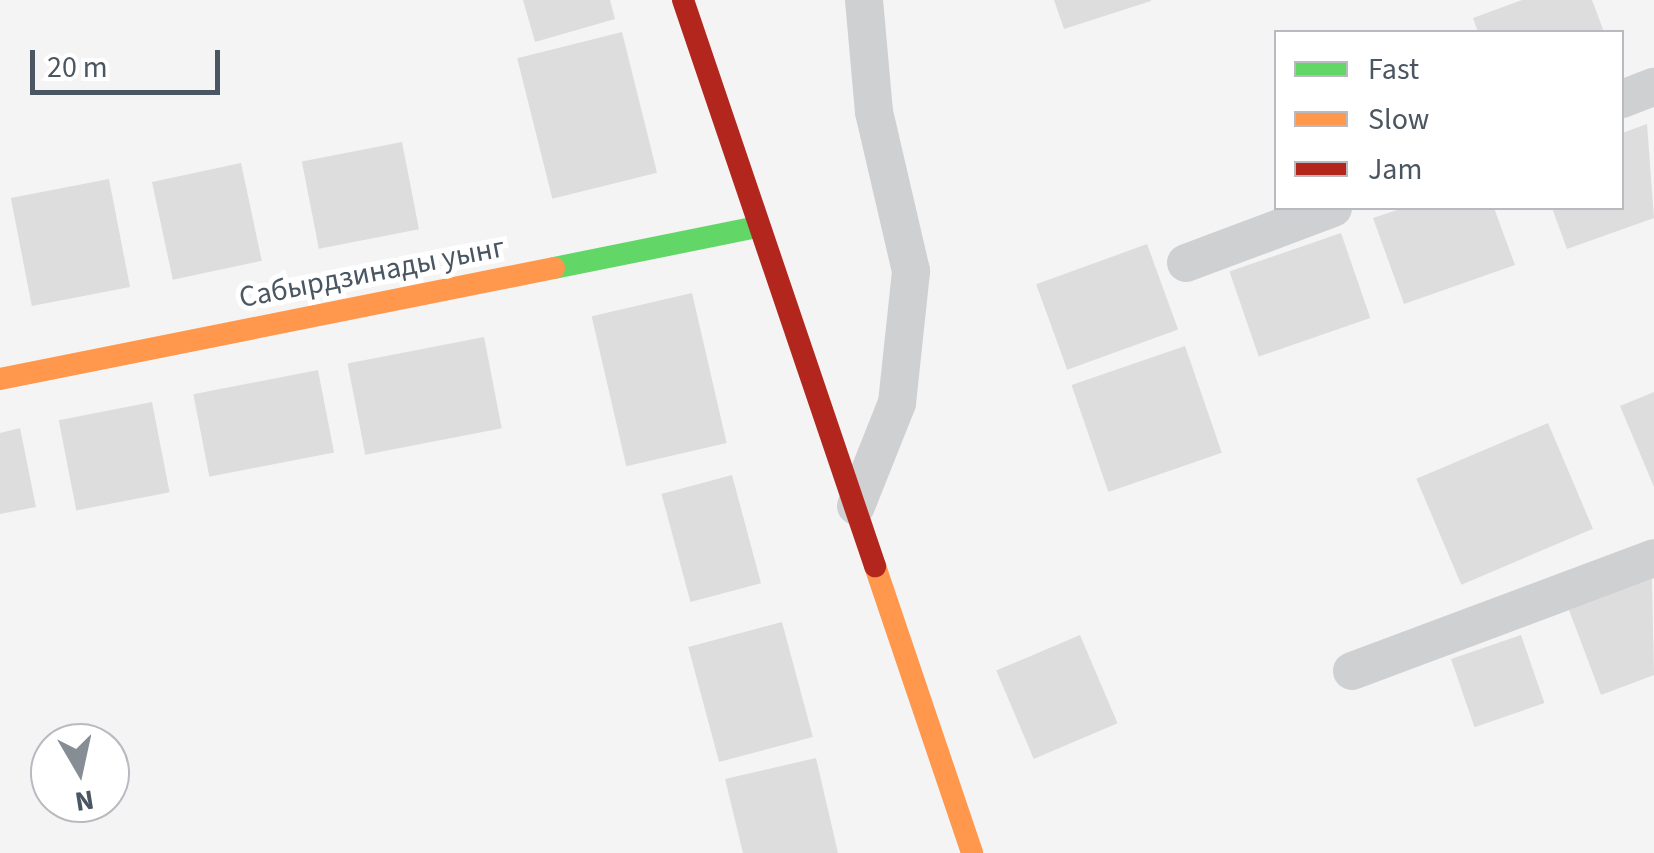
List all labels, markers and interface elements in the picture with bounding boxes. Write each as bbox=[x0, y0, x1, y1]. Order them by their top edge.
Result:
scale bar bbox=[35, 30, 225, 92]
legend bbox=[1274, 30, 1624, 210]
text: 20 m bbox=[47, 46, 108, 89]
text: Fast bbox=[1368, 48, 1419, 91]
text: Slow bbox=[1368, 98, 1429, 141]
text: Jam bbox=[1368, 148, 1422, 191]
street label: Сабырдзинады уынг bbox=[236, 230, 508, 316]
north arrow bbox=[30, 723, 130, 823]
text: N bbox=[72, 779, 97, 822]

